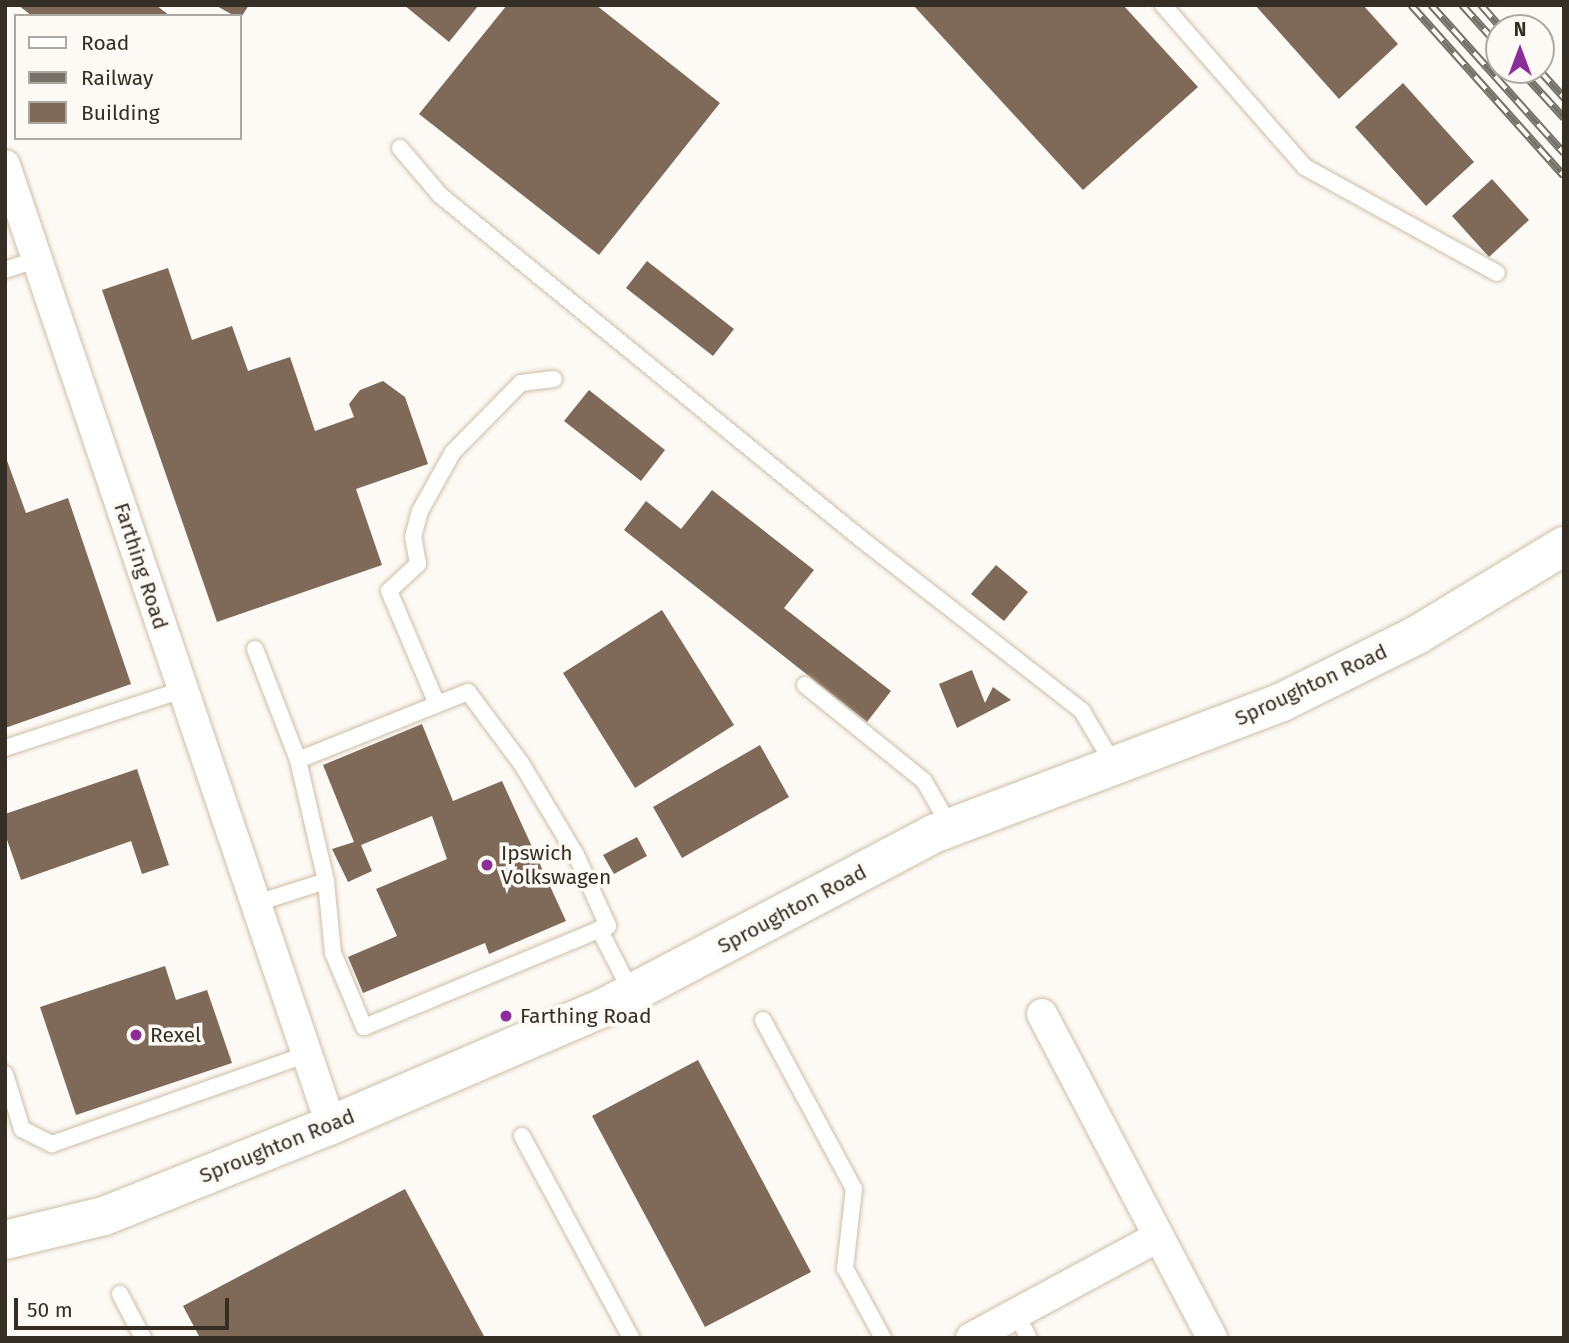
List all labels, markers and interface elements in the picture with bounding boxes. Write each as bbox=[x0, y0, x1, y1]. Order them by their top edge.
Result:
legend bbox=[14, 14, 242, 140]
north arrow bbox=[1485, 14, 1555, 84]
text: N bbox=[1514, 18, 1526, 41]
text: Road bbox=[81, 30, 129, 56]
text: Railway bbox=[81, 65, 153, 91]
text: Building bbox=[81, 100, 160, 126]
street label: Farthing Road bbox=[109, 500, 173, 632]
street label: Sproughton Road bbox=[1231, 639, 1391, 731]
place label: Ipswich Volkswagen bbox=[501, 840, 611, 890]
marker: Ipswich Volkswagen bbox=[479, 857, 495, 873]
street label: Sproughton Road bbox=[713, 859, 871, 959]
place label: Farthing Road bbox=[520, 1003, 652, 1029]
marker: Farthing Road bbox=[498, 1008, 514, 1024]
place label: Rexel bbox=[150, 1022, 201, 1048]
marker: Rexel bbox=[128, 1027, 144, 1043]
street label: Sproughton Road bbox=[196, 1103, 358, 1189]
scale bar bbox=[18, 1284, 233, 1328]
text: 50 m bbox=[27, 1297, 73, 1323]

